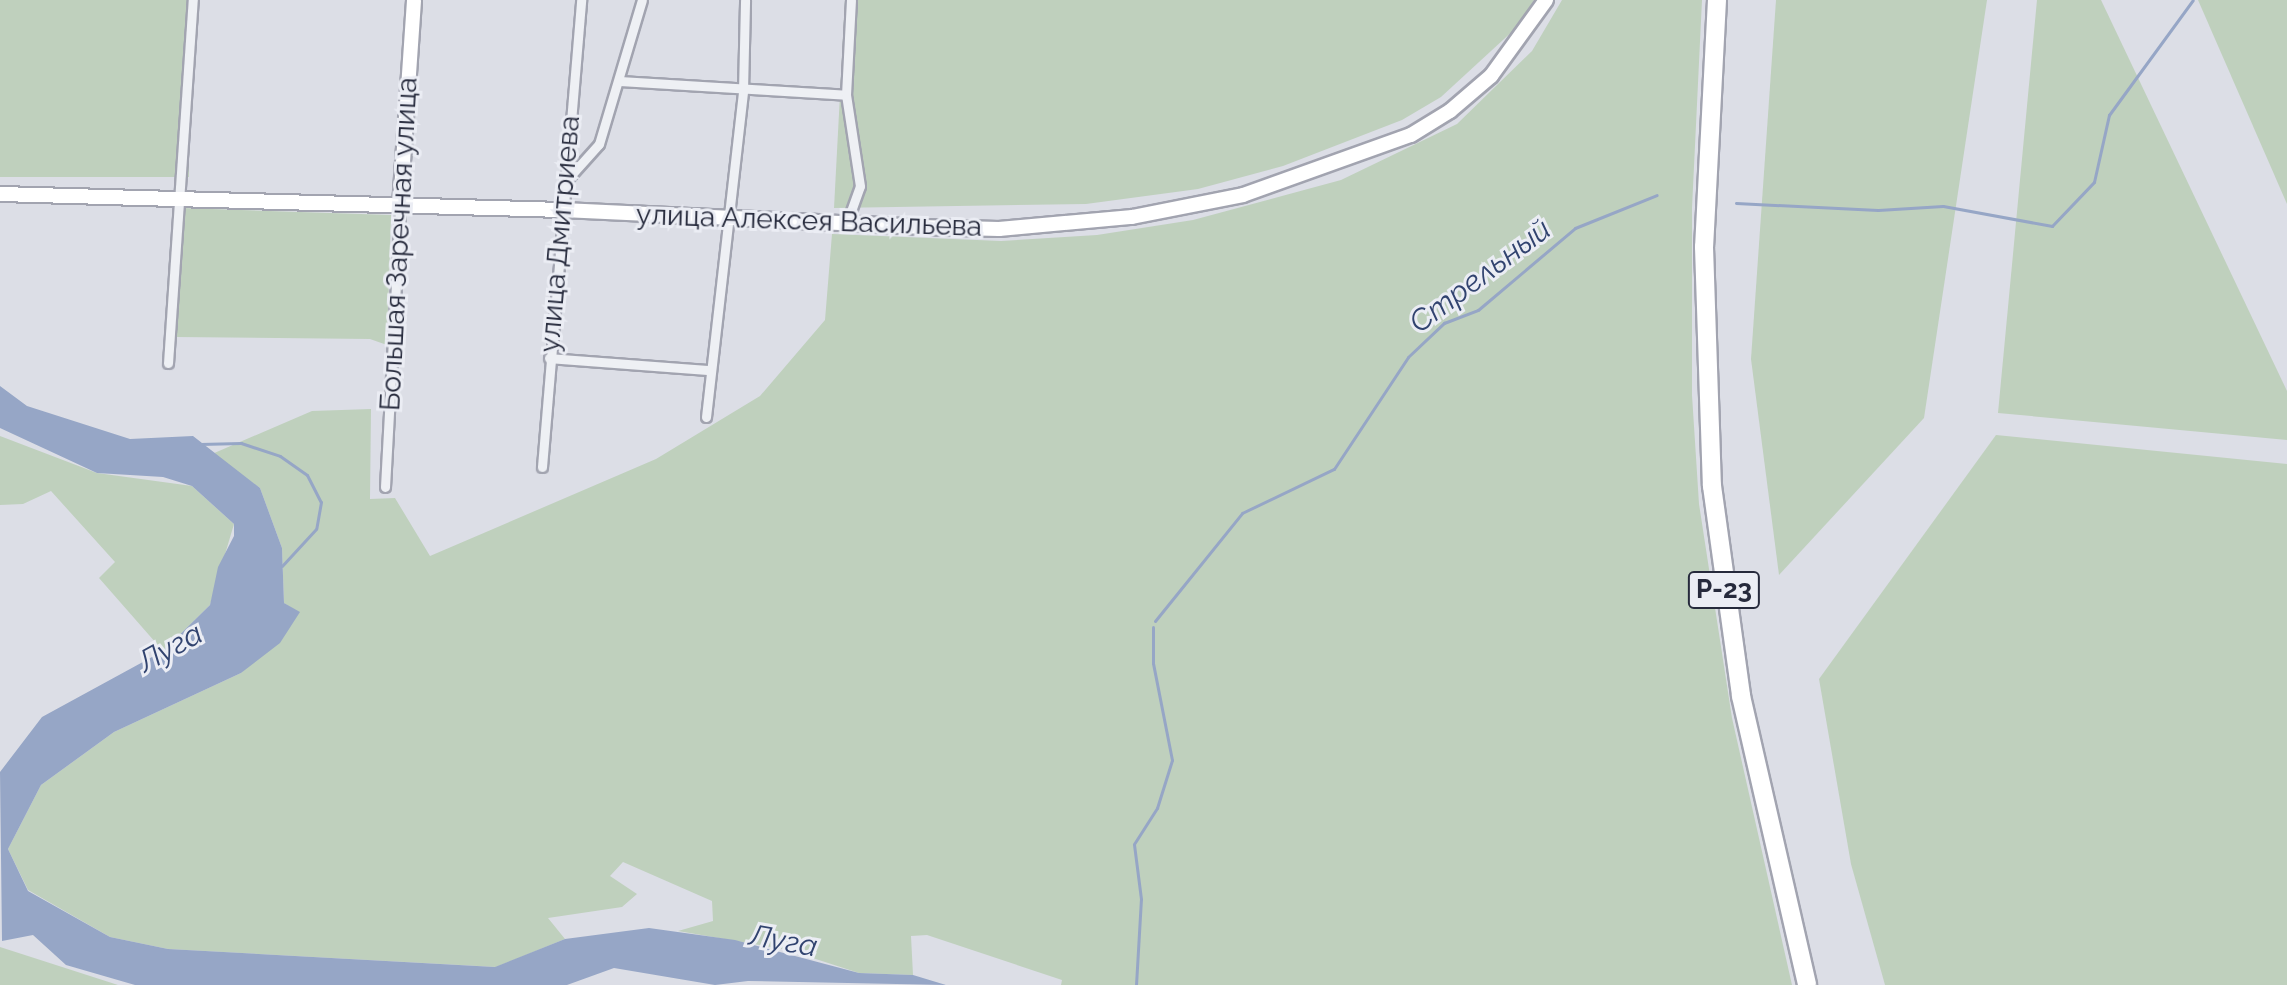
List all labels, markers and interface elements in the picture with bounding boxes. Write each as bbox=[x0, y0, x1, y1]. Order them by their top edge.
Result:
street label: Большая Заречная улица bbox=[373, 76, 425, 412]
street label: улица Дмитриева bbox=[533, 114, 587, 354]
street label: улица Алексея Васильева bbox=[635, 198, 983, 244]
water label: Стрельный bbox=[1402, 211, 1558, 341]
road number: Р-23 bbox=[1686, 568, 1762, 612]
water label: Луга bbox=[131, 615, 209, 681]
water label: Луга bbox=[746, 917, 820, 965]

